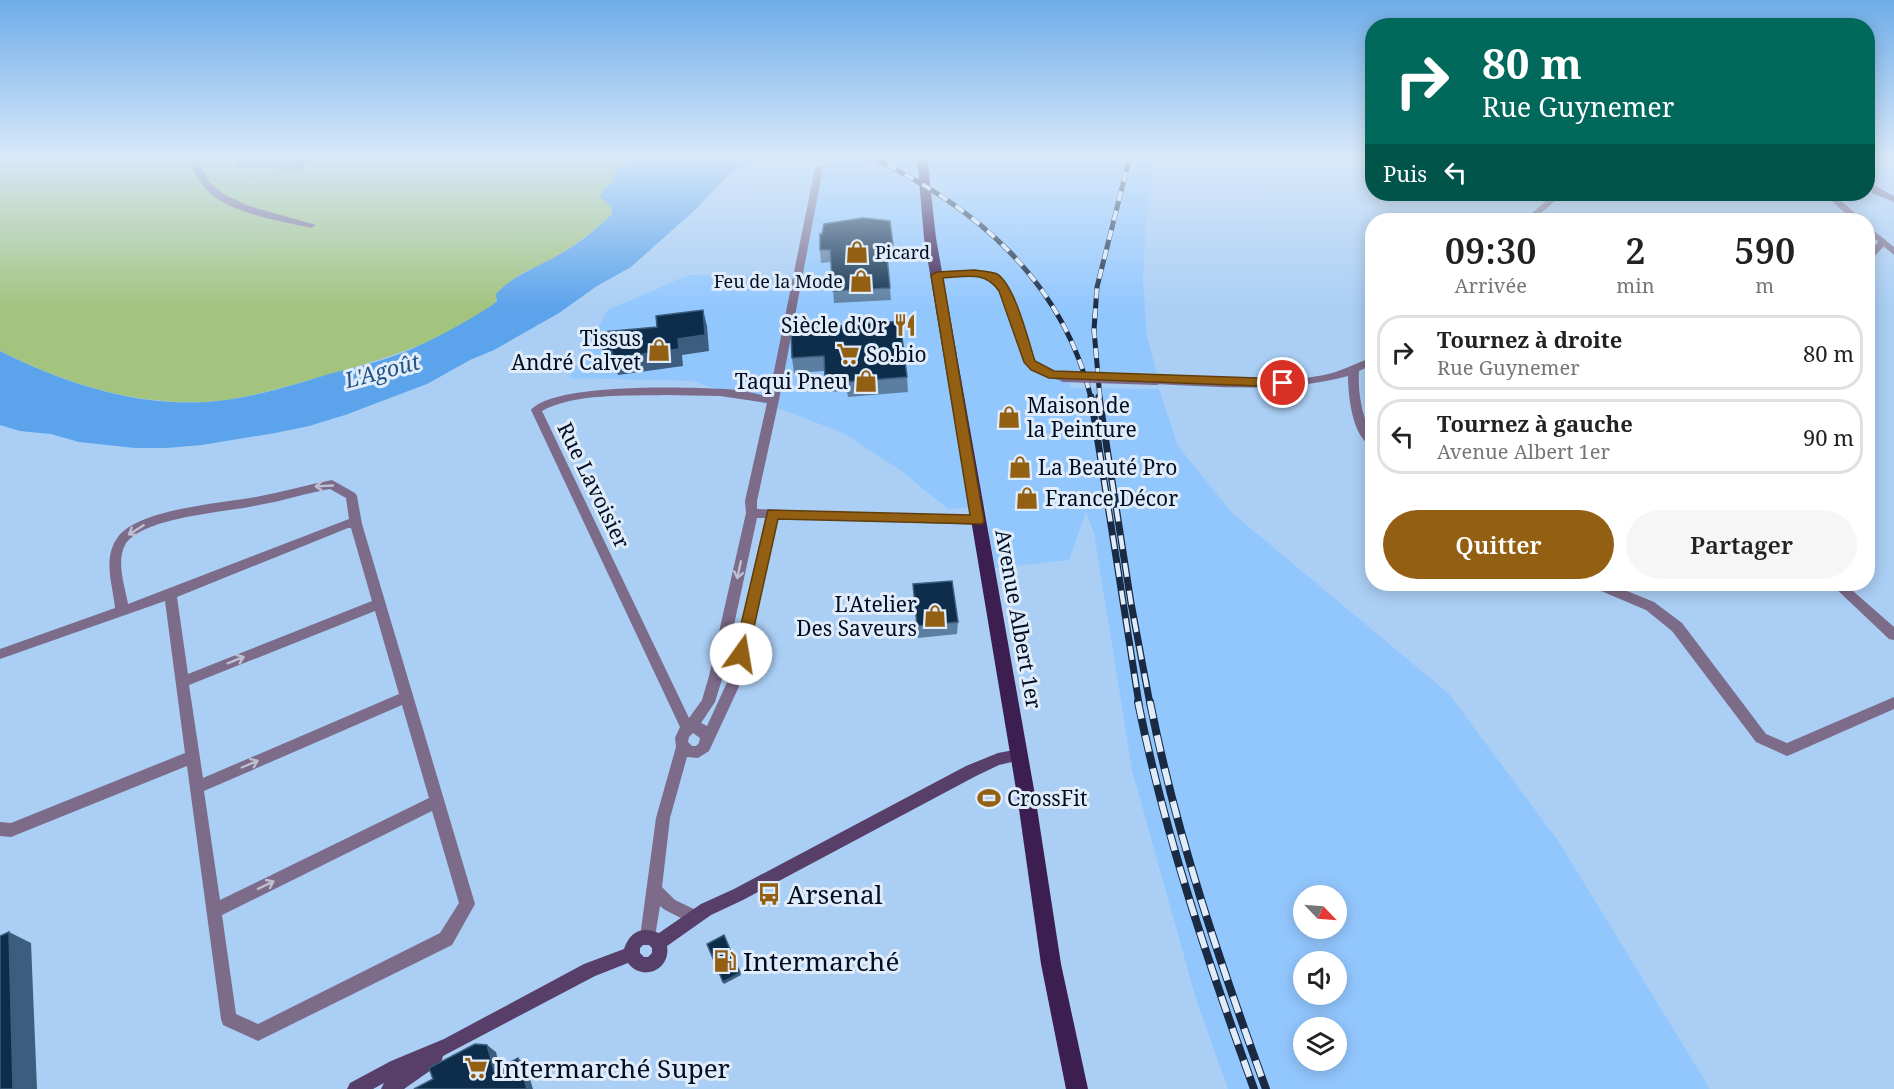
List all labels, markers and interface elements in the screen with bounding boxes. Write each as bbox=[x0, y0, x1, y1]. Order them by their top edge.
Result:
text: 80 m bbox=[1482, 34, 1582, 91]
icon: right bbox=[1383, 42, 1461, 120]
text: Rue Guynemer bbox=[1482, 88, 1675, 125]
icon: left bbox=[1439, 156, 1472, 189]
text: Puis bbox=[1383, 158, 1427, 188]
text: 09:30 bbox=[1445, 226, 1537, 275]
text: 2 bbox=[1625, 226, 1646, 275]
text: 590 bbox=[1734, 226, 1795, 275]
shop icon: Picard bbox=[844, 239, 870, 265]
place label: Picard bbox=[875, 240, 930, 264]
shop icon: Feu de la Mode bbox=[848, 268, 874, 294]
place label: Feu de la Mode bbox=[714, 269, 843, 293]
text: Arrivée bbox=[1455, 272, 1527, 299]
text: min bbox=[1616, 272, 1655, 299]
text: m bbox=[1755, 272, 1774, 299]
place label: Siècle d'Or bbox=[781, 311, 887, 339]
restaurant icon: Siècle d'Or bbox=[892, 312, 918, 338]
place label: Tissus André Calvet bbox=[511, 324, 641, 376]
text: Tournez à droite bbox=[1437, 324, 1622, 354]
icon: right bbox=[1386, 336, 1419, 369]
shop icon: Tissus André Calvet bbox=[646, 337, 672, 363]
text: 80 m bbox=[1803, 338, 1854, 368]
place label: So.bio bbox=[866, 340, 927, 368]
supermarket icon: So.bio bbox=[835, 341, 861, 367]
water label: L'Agoût bbox=[340, 345, 424, 395]
text: Rue Guynemer bbox=[1437, 354, 1580, 381]
pin bbox=[1257, 357, 1308, 408]
icon: arrive bbox=[1266, 366, 1299, 399]
place label: Taqui Pneu bbox=[735, 367, 848, 395]
shop icon: Taqui Pneu bbox=[853, 368, 879, 394]
place label: Maison de la Peinture bbox=[1027, 391, 1137, 443]
shop icon: Maison de la Peinture bbox=[996, 404, 1022, 430]
text: Tournez à gauche bbox=[1437, 408, 1633, 438]
street label: Rue Lavoisier bbox=[551, 417, 637, 553]
icon: left bbox=[1386, 420, 1419, 453]
text: 90 m bbox=[1803, 422, 1854, 452]
text: Avenue Albert 1er bbox=[1437, 438, 1610, 465]
place label: La Beauté Pro bbox=[1038, 453, 1177, 481]
shop icon: La Beauté Pro bbox=[1007, 454, 1033, 480]
one-way arrow bbox=[315, 481, 335, 492]
place label: France Décor bbox=[1045, 484, 1178, 512]
shop icon: France Décor bbox=[1014, 485, 1040, 511]
button: Quitter bbox=[1383, 510, 1614, 579]
button: Partager bbox=[1626, 510, 1857, 579]
one-way arrow bbox=[128, 524, 145, 536]
street label: Avenue Albert 1er bbox=[989, 527, 1049, 711]
one-way arrow bbox=[733, 560, 744, 579]
place label: L'Atelier Des Saveurs bbox=[796, 590, 917, 642]
shop icon: L'Atelier Des Saveurs bbox=[922, 603, 948, 629]
position arrow bbox=[709, 622, 773, 686]
one-way arrow bbox=[227, 654, 245, 665]
one-way arrow bbox=[241, 758, 259, 769]
place label: CrossFit bbox=[1007, 784, 1087, 812]
sports icon: CrossFit bbox=[976, 785, 1002, 811]
place label: Arsenal bbox=[787, 876, 883, 912]
one-way arrow bbox=[257, 879, 275, 891]
bus stop icon: Arsenal bbox=[756, 881, 782, 907]
north arrow bbox=[1293, 885, 1347, 939]
map controls bbox=[1293, 885, 1347, 1071]
place label: Intermarché bbox=[743, 943, 899, 979]
fuel station icon: Intermarché bbox=[712, 948, 738, 974]
button: sound bbox=[1293, 951, 1347, 1005]
button: layers bbox=[1293, 1017, 1347, 1071]
place label: Intermarché Super bbox=[494, 1050, 730, 1086]
supermarket icon: Intermarché Super bbox=[463, 1055, 489, 1081]

